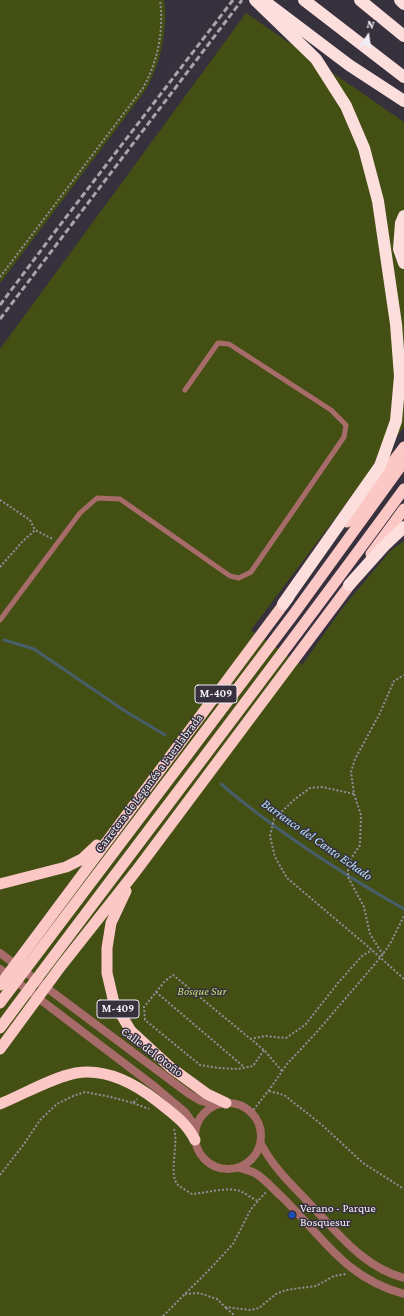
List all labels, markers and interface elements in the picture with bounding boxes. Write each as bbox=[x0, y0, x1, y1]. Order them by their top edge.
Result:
north arrow bbox=[348, 16, 388, 56]
text: N bbox=[366, 18, 376, 31]
road number: M-409 bbox=[195, 685, 237, 703]
street label: Carretera de Leganés a Fuenlabrada bbox=[92, 711, 206, 855]
water label: Barranco del Canto Echado bbox=[259, 796, 375, 884]
park label: Bosque Sur bbox=[177, 984, 227, 998]
road number: M-409 bbox=[97, 1000, 139, 1018]
street label: Calle del Otoño bbox=[118, 1024, 186, 1080]
place label: Verano - Parque Bosquesur bbox=[300, 1201, 376, 1229]
marker: Verano - Parque Bosquesur bbox=[287, 1210, 297, 1220]

